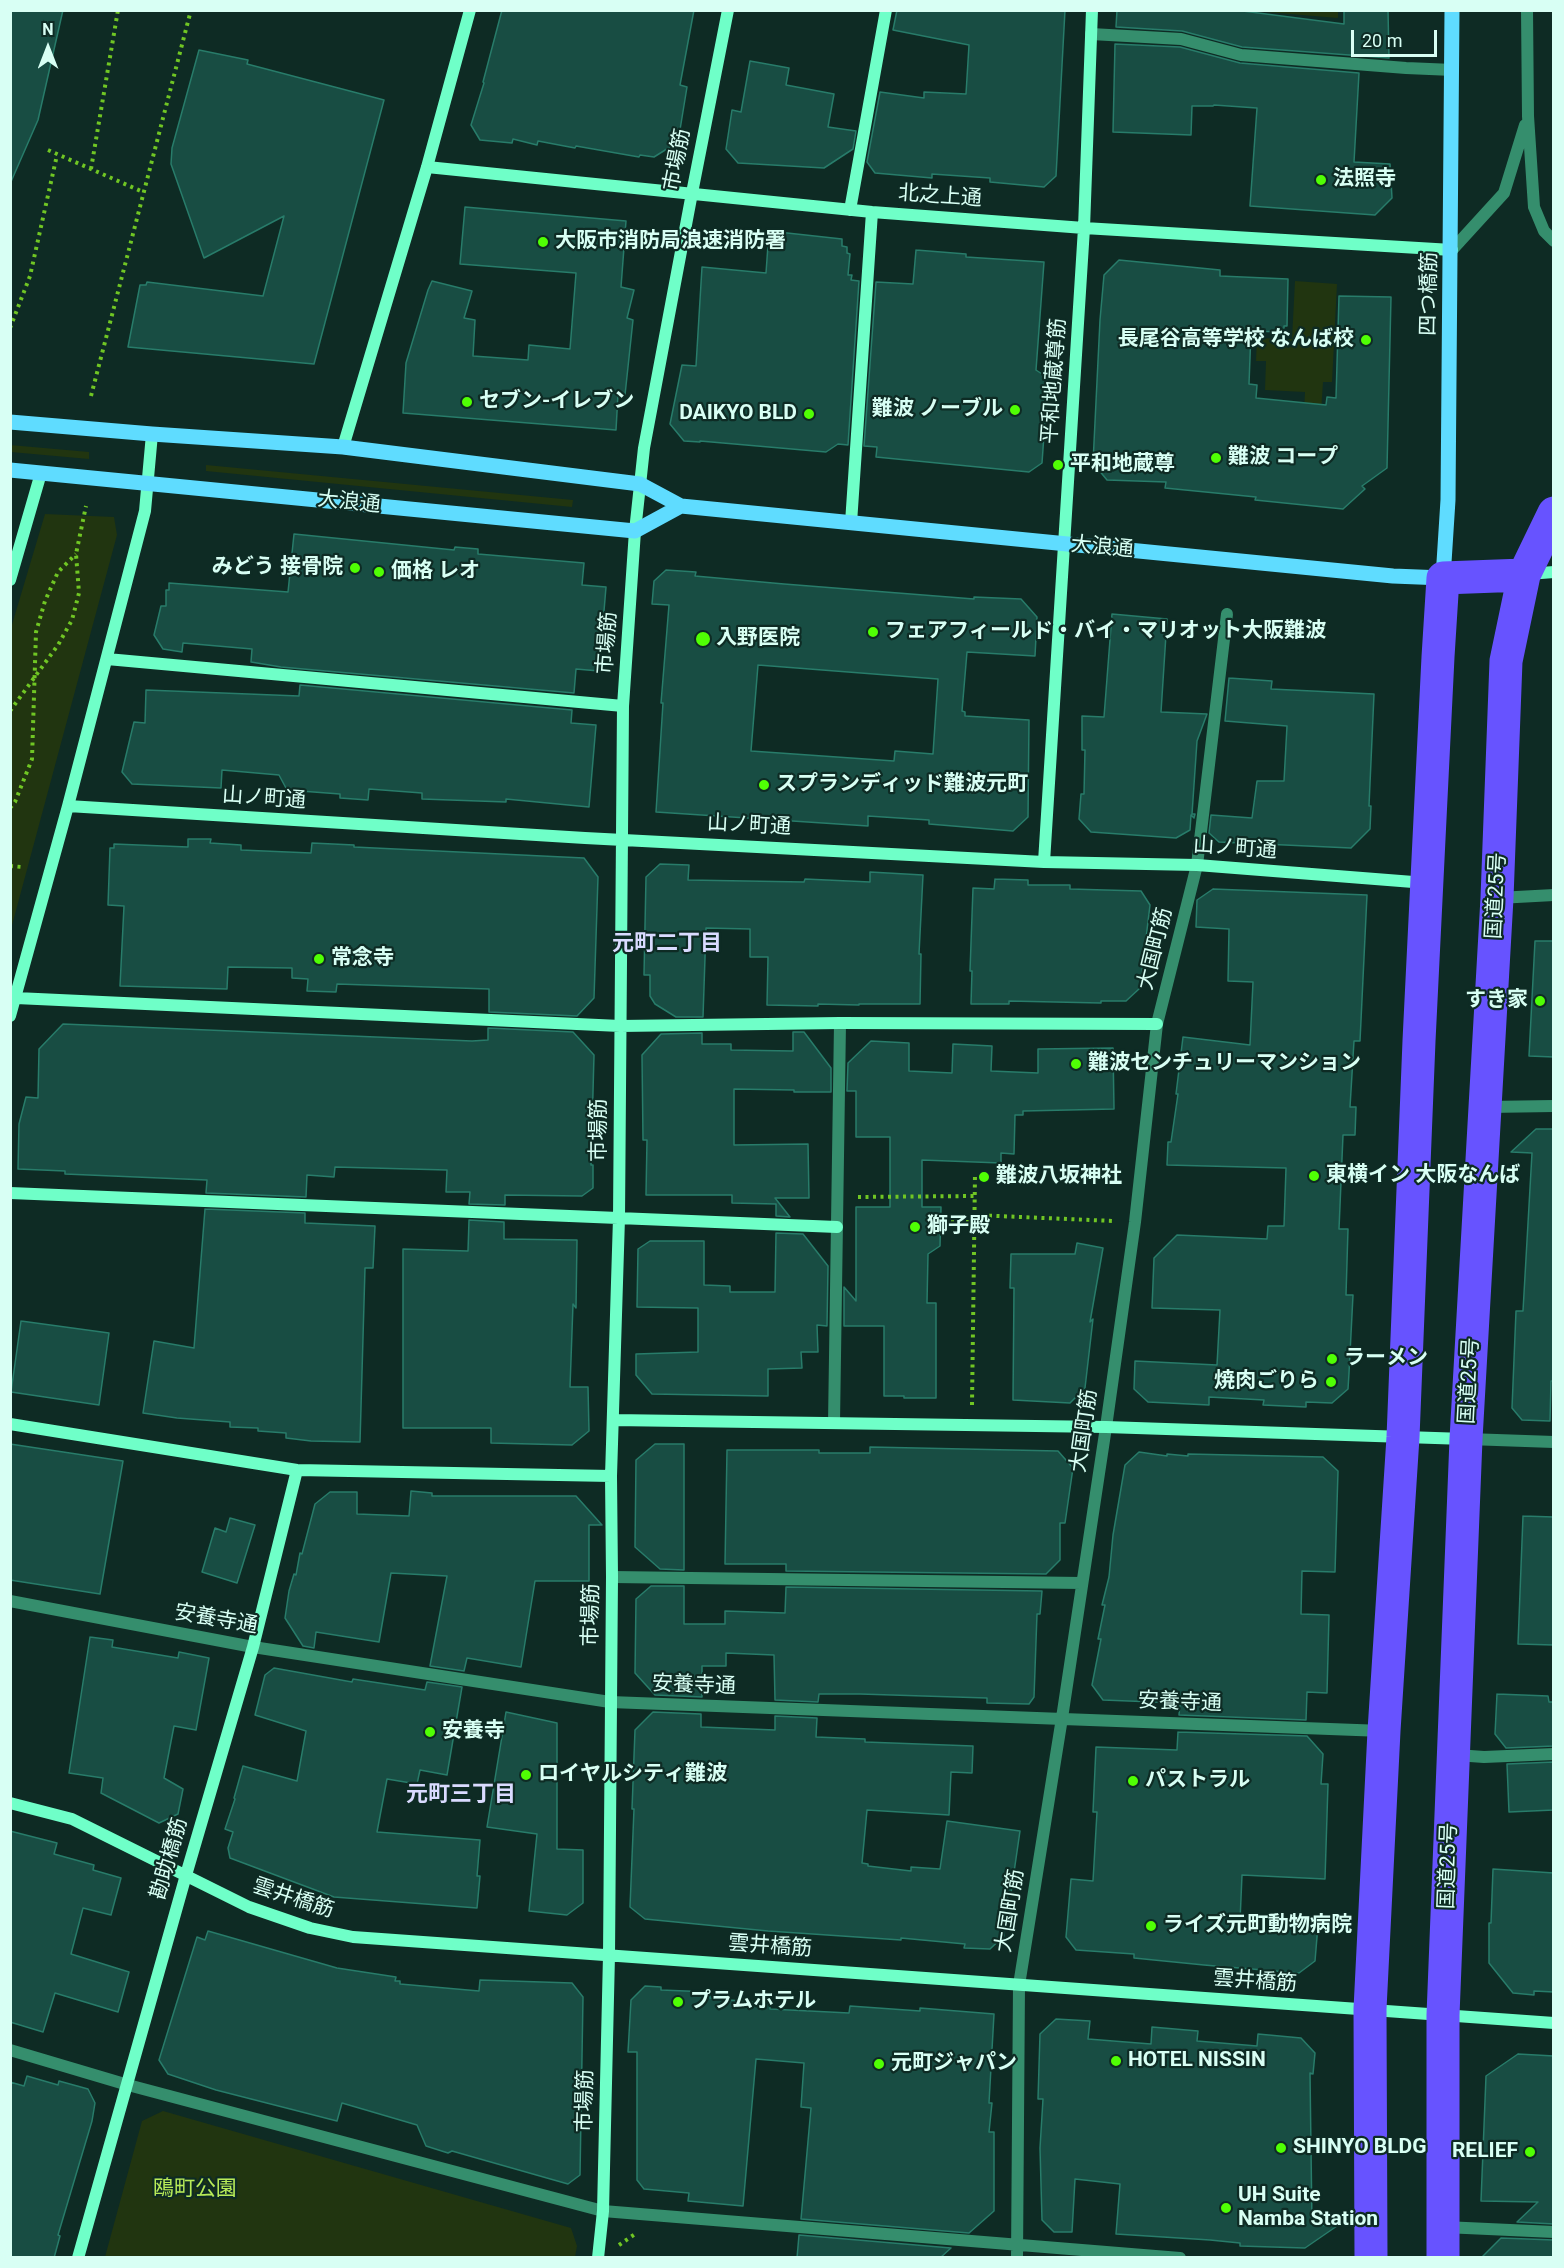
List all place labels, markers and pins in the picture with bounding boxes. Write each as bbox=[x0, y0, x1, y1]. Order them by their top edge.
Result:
place label: 法照寺 bbox=[1333, 167, 1396, 193]
marker: 法照寺 bbox=[1314, 173, 1328, 187]
place label: 大阪市消防局浪速消防署 bbox=[555, 229, 786, 255]
marker: 大阪市消防局浪速消防署 bbox=[536, 235, 550, 249]
place label: 長尾谷高等学校 なんば校 bbox=[1118, 327, 1354, 353]
marker: 長尾谷高等学校 なんば校 bbox=[1359, 333, 1373, 347]
place label: セブン-イレブン bbox=[479, 389, 634, 415]
marker: セブン-イレブン bbox=[460, 395, 474, 409]
place label: 難波 ノーブル bbox=[872, 397, 1003, 423]
place label: DAIKYO BLD bbox=[679, 401, 797, 427]
marker: 難波 ノーブル bbox=[1008, 403, 1022, 417]
marker: DAIKYO BLD bbox=[802, 407, 816, 421]
place label: 難波 コープ bbox=[1228, 445, 1338, 471]
marker: 難波 コープ bbox=[1209, 451, 1223, 465]
place label: 平和地蔵尊 bbox=[1070, 452, 1175, 478]
marker: 平和地蔵尊 bbox=[1051, 458, 1065, 472]
place label: みどう 接骨院 bbox=[212, 555, 343, 581]
place label: 価格 レオ bbox=[391, 559, 480, 585]
marker: みどう 接骨院 bbox=[348, 561, 362, 575]
marker: 価格 レオ bbox=[372, 565, 386, 579]
place label: フェアフィールド・バイ・マリオット大阪難波 bbox=[885, 619, 1326, 645]
marker: フェアフィールド・バイ・マリオット大阪難波 bbox=[866, 625, 880, 639]
place label: 入野医院 bbox=[716, 626, 800, 652]
marker: 入野医院 bbox=[694, 630, 712, 648]
place label: スプランディッド難波元町 bbox=[776, 772, 1028, 798]
marker: スプランディッド難波元町 bbox=[757, 778, 771, 792]
place label: 常念寺 bbox=[331, 946, 394, 972]
marker: 常念寺 bbox=[312, 952, 326, 966]
place label: すき家 bbox=[1465, 988, 1528, 1014]
marker: すき家 bbox=[1533, 994, 1547, 1008]
place label: 難波センチュリーマンション bbox=[1088, 1051, 1361, 1077]
marker: 難波センチュリーマンション bbox=[1069, 1057, 1083, 1071]
place label: 東横イン 大阪なんば bbox=[1326, 1163, 1520, 1189]
place label: 難波八坂神社 bbox=[996, 1164, 1122, 1190]
marker: 東横イン 大阪なんば bbox=[1307, 1169, 1321, 1183]
marker: 難波八坂神社 bbox=[977, 1170, 991, 1184]
place label: 獅子殿 bbox=[927, 1214, 990, 1240]
marker: 獅子殿 bbox=[908, 1220, 922, 1234]
place label: ラーメン bbox=[1344, 1346, 1428, 1372]
marker: ラーメン bbox=[1325, 1352, 1339, 1366]
place label: 焼肉ごりら bbox=[1214, 1369, 1319, 1395]
marker: 焼肉ごりら bbox=[1324, 1375, 1338, 1389]
place label: 安養寺 bbox=[442, 1719, 505, 1745]
marker: 安養寺 bbox=[423, 1725, 437, 1739]
place label: ロイヤルシティ難波 bbox=[538, 1762, 727, 1788]
marker: ロイヤルシティ難波 bbox=[519, 1768, 533, 1782]
place label: パストラル bbox=[1145, 1768, 1250, 1794]
marker: パストラル bbox=[1126, 1774, 1140, 1788]
place label: ライズ元町動物病院 bbox=[1163, 1913, 1352, 1939]
marker: ライズ元町動物病院 bbox=[1144, 1919, 1158, 1933]
place label: プラムホテル bbox=[690, 1989, 816, 2015]
marker: プラムホテル bbox=[671, 1995, 685, 2009]
place label: HOTEL NISSIN bbox=[1128, 2048, 1266, 2074]
place label: 元町ジャパン bbox=[891, 2051, 1017, 2077]
marker: HOTEL NISSIN bbox=[1109, 2054, 1123, 2068]
marker: 元町ジャパン bbox=[872, 2057, 886, 2071]
place label: SHINYO BLDG bbox=[1293, 2135, 1427, 2161]
place label: RELIEF bbox=[1452, 2139, 1518, 2165]
marker: SHINYO BLDG bbox=[1274, 2141, 1288, 2155]
marker: RELIEF bbox=[1523, 2145, 1537, 2159]
place label: UH Suite Namba Station bbox=[1238, 2183, 1378, 2233]
marker: UH Suite Namba Station bbox=[1219, 2201, 1233, 2215]

